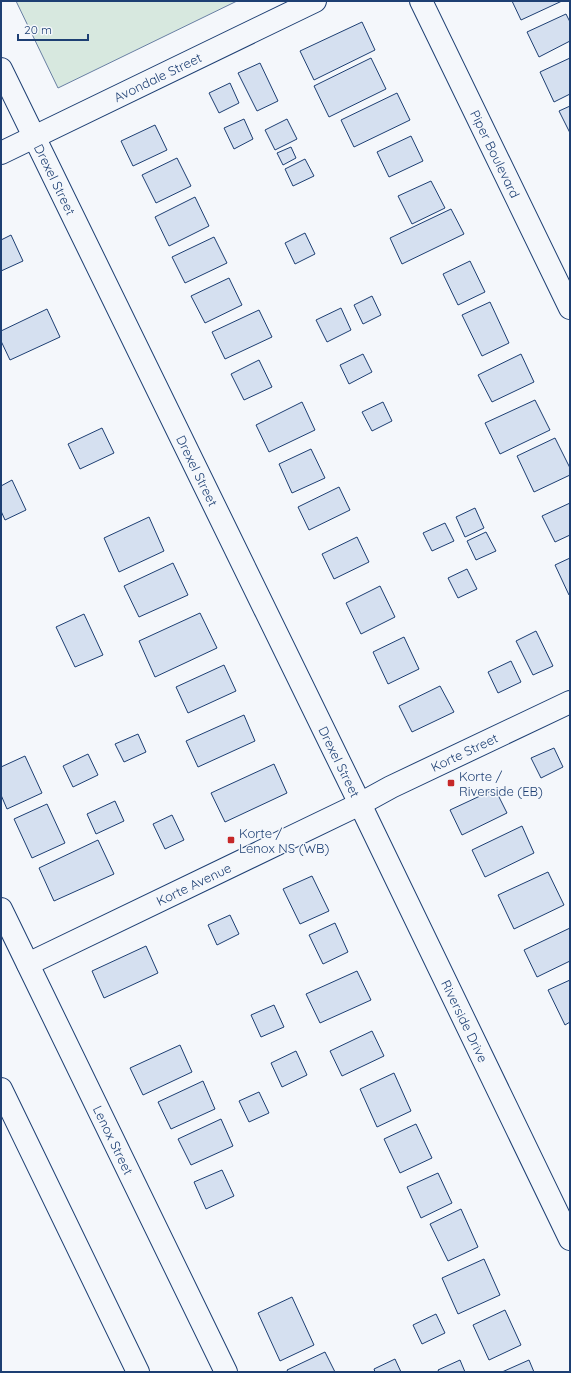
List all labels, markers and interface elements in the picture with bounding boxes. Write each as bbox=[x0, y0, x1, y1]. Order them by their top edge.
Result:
scale bar bbox=[18, 16, 88, 42]
text: 20 m bbox=[24, 22, 52, 37]
street label: Avondale Street bbox=[111, 49, 204, 105]
street label: Piper Boulevard bbox=[467, 107, 523, 200]
street label: Drexel Street bbox=[31, 141, 79, 218]
street label: Drexel Street bbox=[173, 433, 221, 509]
street label: Drexel Street bbox=[315, 724, 363, 800]
street label: Korte Street bbox=[428, 729, 500, 775]
place label: Korte / Riverside (EB) bbox=[459, 768, 543, 799]
marker: Korte / Riverside (EB) bbox=[446, 778, 456, 788]
place label: Korte / Lenox NS (WB) bbox=[239, 825, 330, 856]
marker: Korte / Lenox NS (WB) bbox=[226, 835, 236, 845]
street label: Korte Avenue bbox=[154, 859, 234, 909]
street label: Riverside Drive bbox=[438, 977, 491, 1065]
street label: Lenox Street bbox=[90, 1103, 137, 1177]

